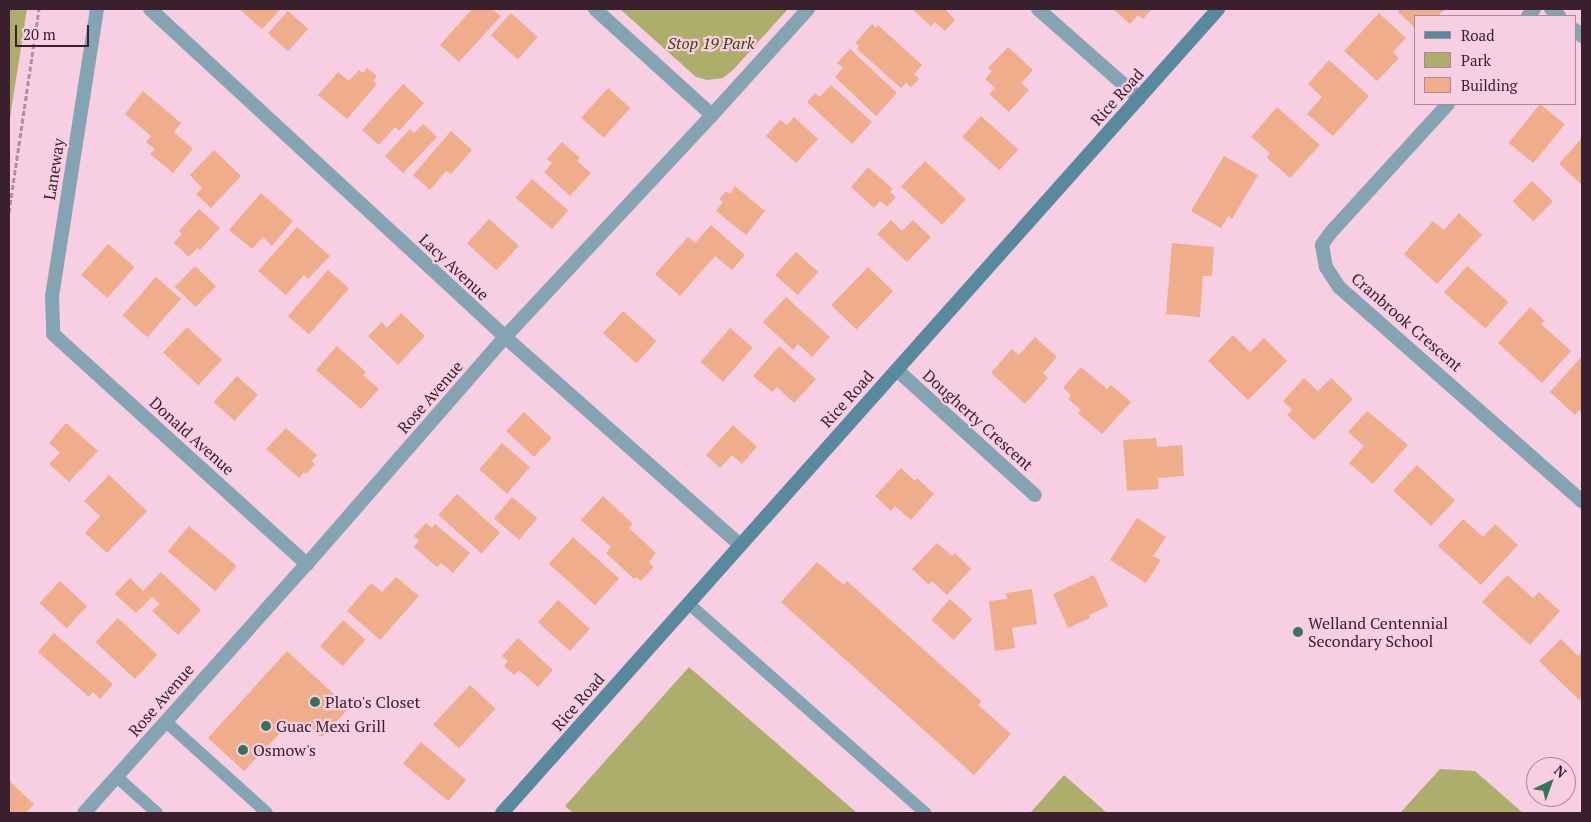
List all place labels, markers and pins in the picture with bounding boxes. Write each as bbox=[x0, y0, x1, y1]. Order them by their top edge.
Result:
place label: Welland Centennial Secondary School bbox=[1308, 613, 1448, 651]
marker: Welland Centennial Secondary School bbox=[1292, 626, 1304, 638]
place label: Plato's Closet bbox=[325, 692, 420, 712]
marker: Plato's Closet bbox=[309, 696, 321, 708]
place label: Guac Mexi Grill bbox=[276, 716, 386, 736]
marker: Guac Mexi Grill bbox=[260, 720, 272, 732]
place label: Osmow's bbox=[253, 740, 316, 760]
marker: Osmow's bbox=[237, 744, 249, 756]

